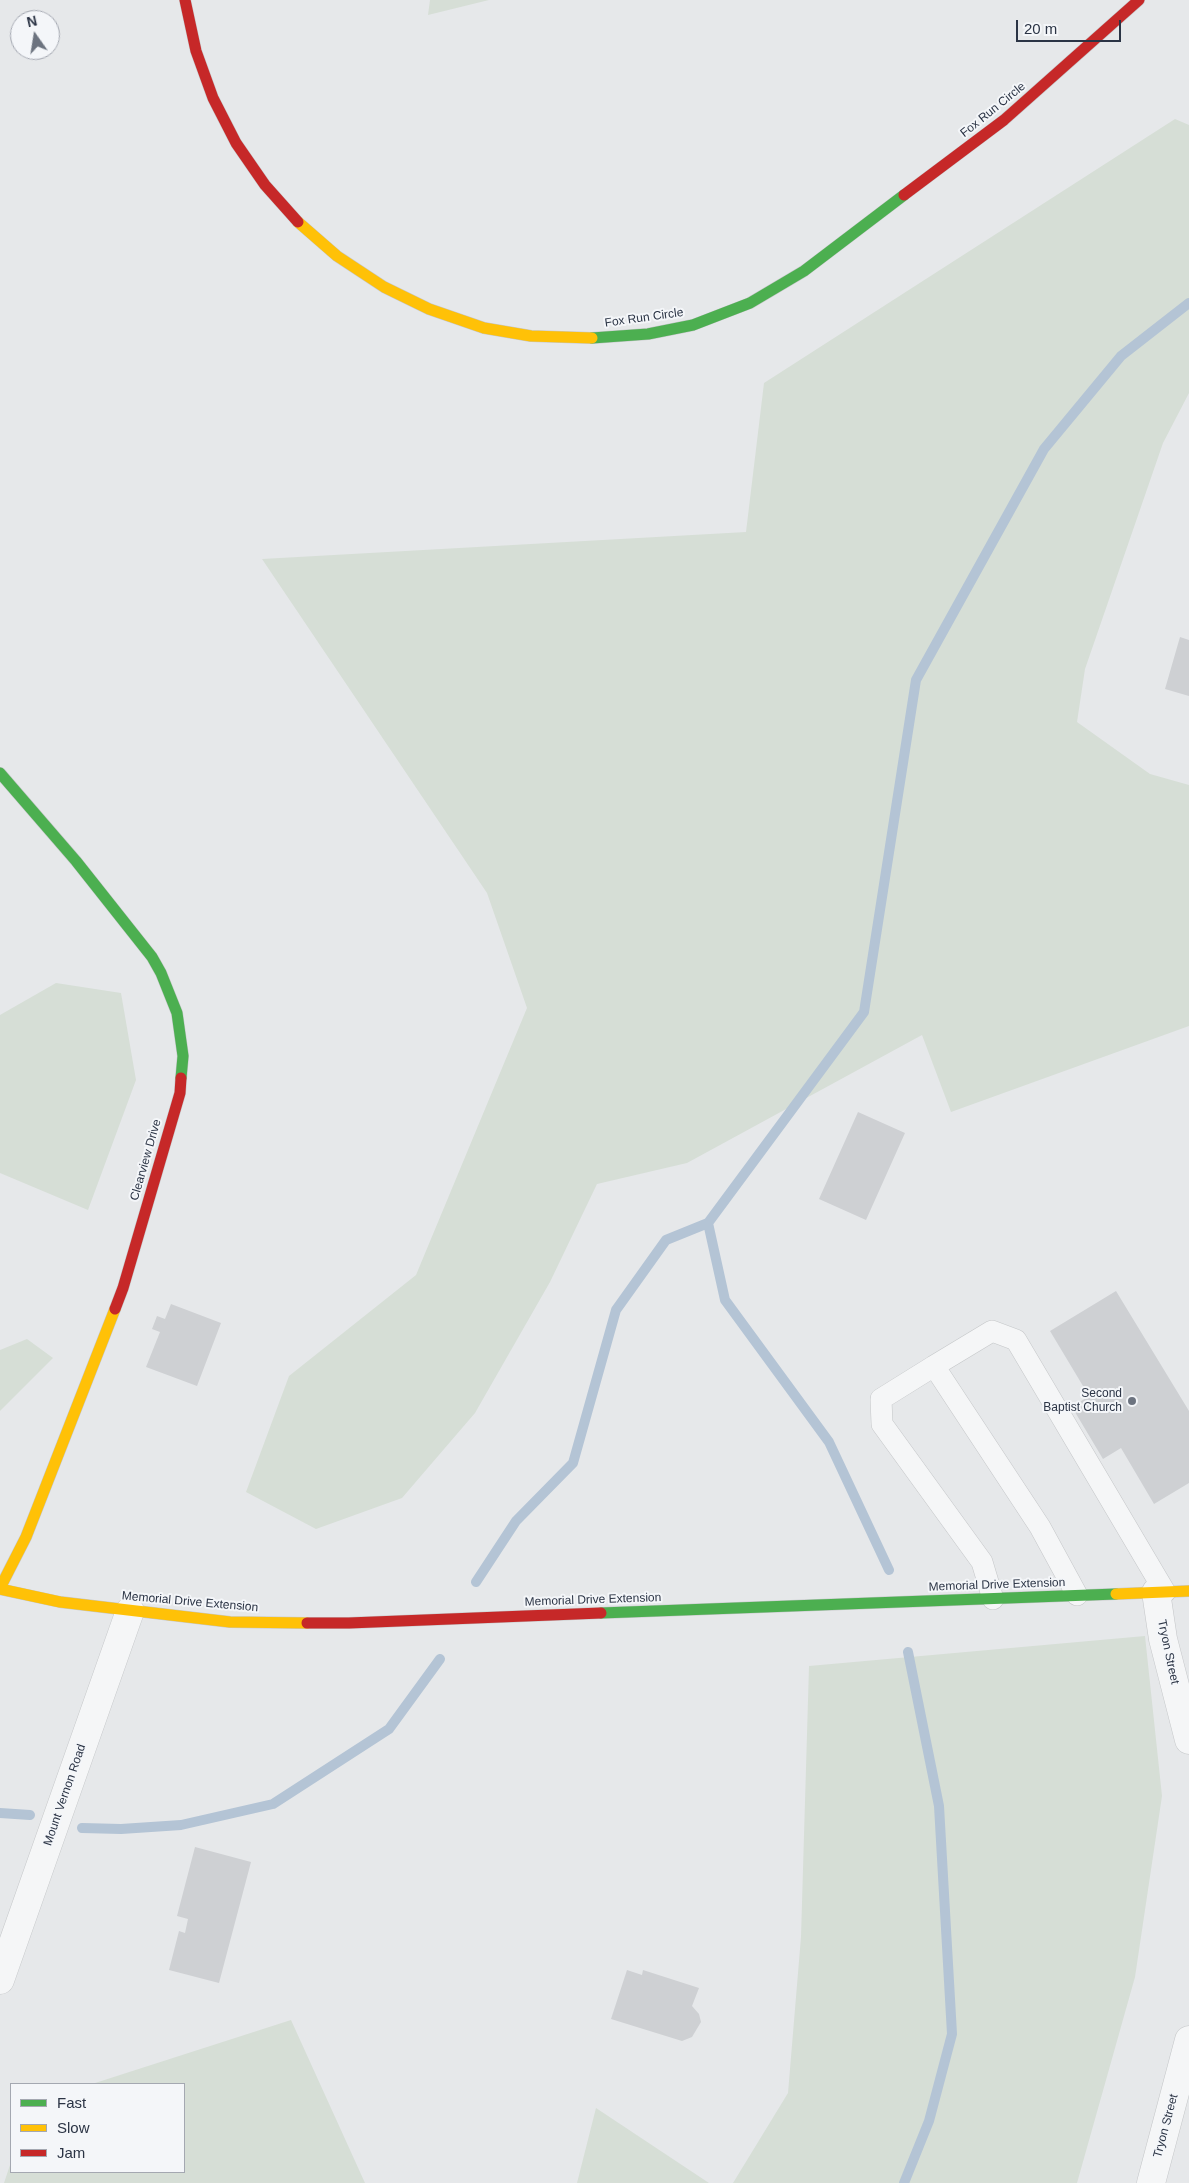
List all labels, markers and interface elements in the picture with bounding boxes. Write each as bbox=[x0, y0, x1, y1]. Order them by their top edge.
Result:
north arrow bbox=[10, 10, 60, 60]
scale bar bbox=[1019, 10, 1124, 42]
text: N bbox=[25, 12, 39, 30]
text: 20 m bbox=[1024, 20, 1057, 37]
street label: Fox Run Circle bbox=[958, 79, 1028, 141]
street label: Fox Run Circle bbox=[604, 305, 684, 331]
street label: Clearview Drive bbox=[127, 1118, 165, 1202]
place label: Second Baptist Church bbox=[1043, 1387, 1122, 1415]
marker: Second Baptist Church bbox=[1126, 1395, 1138, 1407]
street label: Memorial Drive Extension bbox=[928, 1575, 1066, 1595]
street label: Memorial Drive Extension bbox=[121, 1589, 259, 1615]
street label: Memorial Drive Extension bbox=[524, 1590, 662, 1610]
street label: Tryon Street bbox=[1154, 1618, 1182, 1686]
street label: Mount Vernon Road bbox=[41, 1742, 89, 1848]
legend bbox=[10, 2083, 185, 2173]
street label: Tryon Street bbox=[1151, 2092, 1181, 2160]
text: Fast bbox=[57, 2094, 86, 2111]
text: Slow bbox=[57, 2119, 90, 2136]
text: Jam bbox=[57, 2144, 85, 2161]

